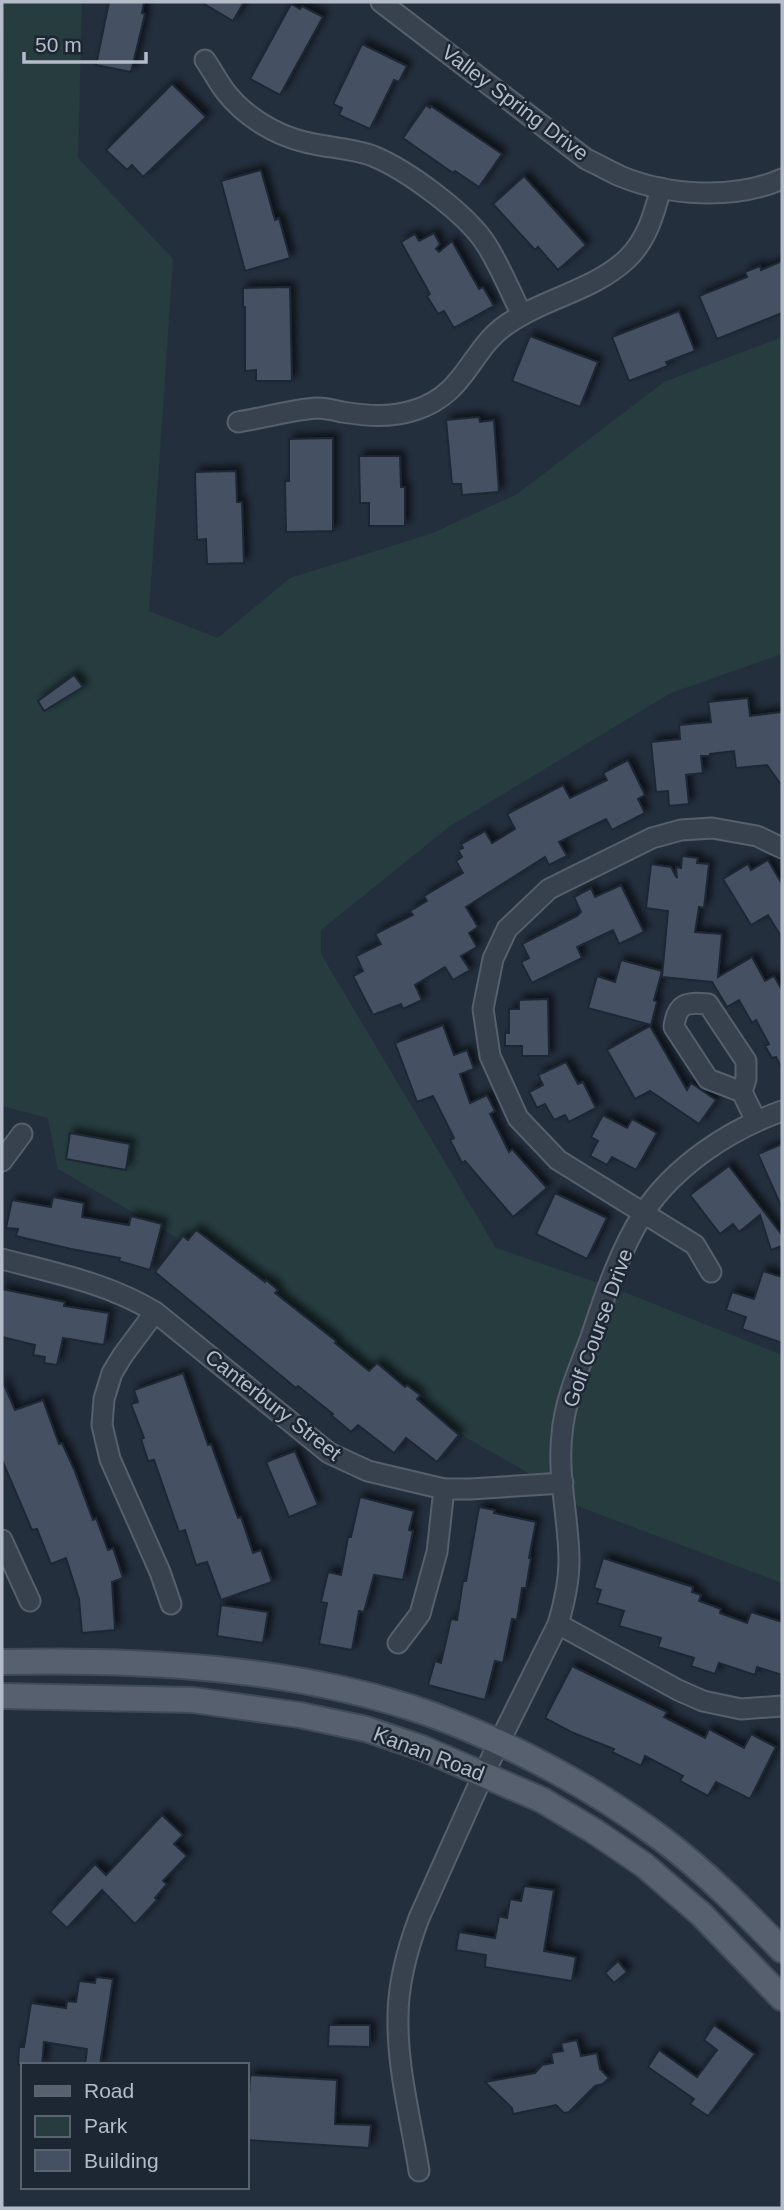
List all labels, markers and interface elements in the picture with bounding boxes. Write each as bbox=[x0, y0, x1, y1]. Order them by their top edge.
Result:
scale bar bbox=[24, 21, 147, 65]
text: 50 m bbox=[35, 33, 82, 56]
street label: Valley Spring Drive bbox=[438, 40, 593, 165]
street label: Golf Course Drive bbox=[558, 1245, 637, 1410]
street label: Canterbury Street bbox=[201, 1345, 346, 1465]
street label: Kanan Road bbox=[371, 1722, 488, 1785]
legend bbox=[21, 2063, 248, 2189]
text: Road bbox=[84, 2079, 134, 2102]
text: Park bbox=[84, 2114, 128, 2137]
text: Building bbox=[84, 2149, 159, 2172]

